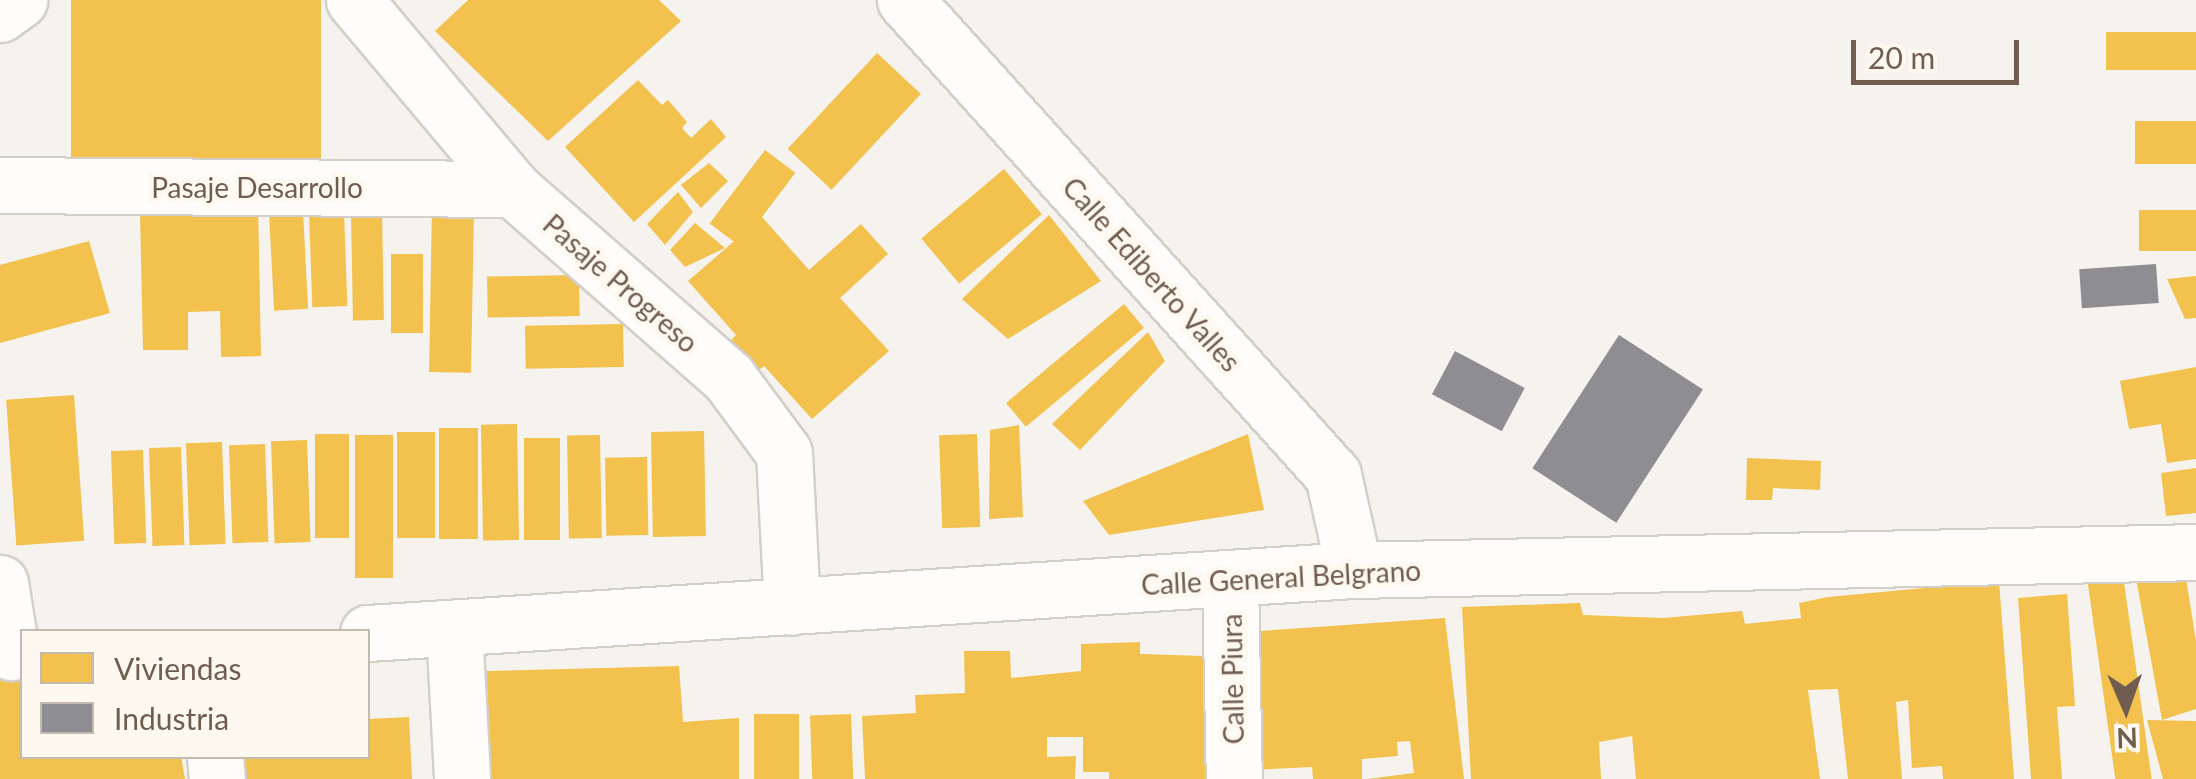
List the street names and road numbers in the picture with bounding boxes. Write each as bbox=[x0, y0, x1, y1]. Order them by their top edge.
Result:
street label: Pasaje Desarrollo bbox=[151, 170, 363, 204]
street label: Calle Ediberto Valles bbox=[1056, 170, 1248, 378]
street label: Pasaje Progreso bbox=[537, 207, 705, 359]
street label: Calle General Belgrano bbox=[1140, 553, 1422, 601]
street label: Calle Piura bbox=[1214, 613, 1250, 745]

